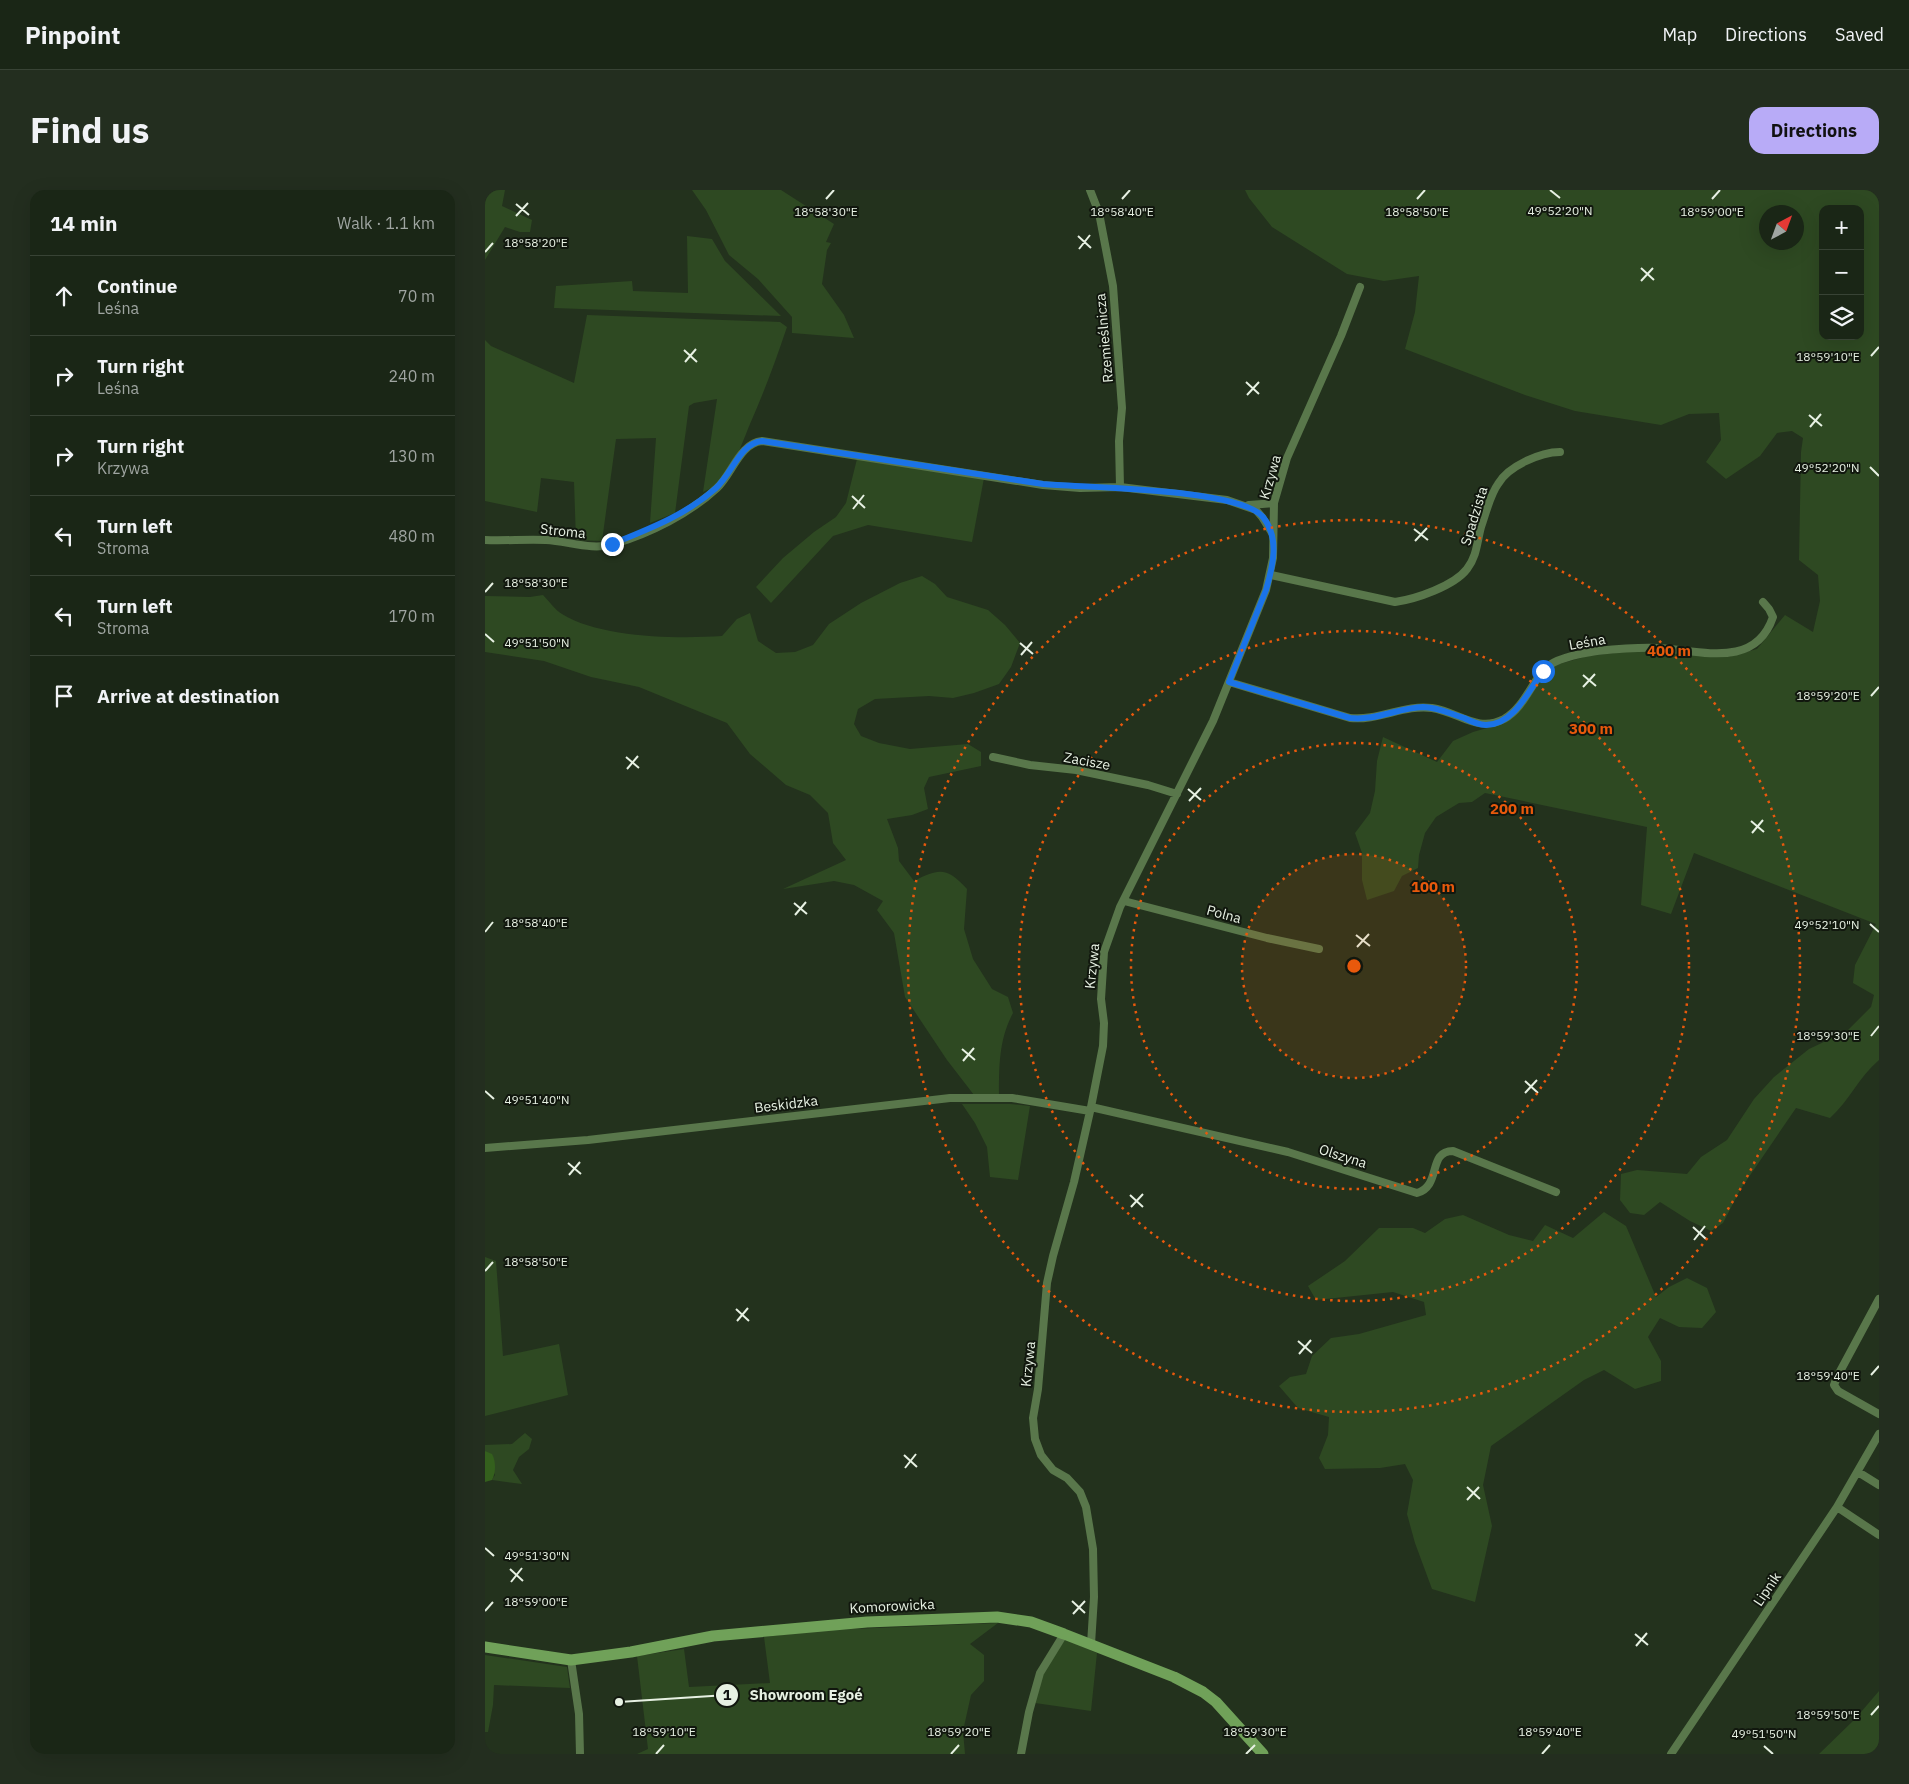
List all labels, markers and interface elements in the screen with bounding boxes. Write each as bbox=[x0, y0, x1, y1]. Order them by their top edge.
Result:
text: Pinpoint bbox=[25, 19, 120, 51]
text: Map bbox=[1662, 23, 1697, 46]
text: Directions bbox=[1725, 23, 1807, 46]
text: Saved bbox=[1835, 23, 1884, 46]
text: Find us bbox=[30, 107, 149, 153]
button: Directions bbox=[1749, 107, 1879, 154]
text: 49°52'20"N bbox=[1527, 203, 1593, 218]
text: 18°58'30"E bbox=[794, 204, 858, 219]
text: 18°58'40"E bbox=[1090, 204, 1154, 219]
text: 18°58'50"E bbox=[1385, 204, 1449, 219]
text: 18°59'00"E bbox=[1680, 204, 1744, 219]
north arrow bbox=[1759, 205, 1804, 250]
map controls bbox=[1819, 205, 1864, 340]
button: + bbox=[1819, 205, 1864, 250]
text: 14 min bbox=[50, 209, 117, 237]
text: Walk · 1.1 km bbox=[337, 213, 435, 233]
text: 18°58'20"E bbox=[504, 235, 568, 250]
button: − bbox=[1819, 250, 1864, 295]
text: Continue bbox=[97, 274, 177, 298]
icon: ahead bbox=[50, 282, 78, 310]
text: 70 m bbox=[398, 286, 435, 306]
street label: Rzemieślnicza bbox=[1091, 292, 1117, 383]
button: layers bbox=[1819, 295, 1864, 340]
text: Leśna bbox=[97, 298, 139, 318]
text: 18°59'10"E bbox=[1796, 349, 1860, 364]
text: Turn right bbox=[97, 354, 184, 378]
icon: right bbox=[50, 362, 78, 390]
text: 240 m bbox=[388, 366, 435, 386]
text: Leśna bbox=[97, 378, 139, 398]
text: Turn right bbox=[97, 434, 184, 458]
icon: right bbox=[50, 442, 78, 470]
text: 130 m bbox=[388, 446, 435, 466]
street label: Krzywa bbox=[1255, 452, 1285, 501]
text: Krzywa bbox=[97, 458, 149, 478]
text: 49°52'20"N bbox=[1794, 460, 1860, 475]
street label: Spadzista bbox=[1456, 484, 1492, 548]
text: Turn left bbox=[97, 514, 173, 538]
street label: Stroma bbox=[539, 520, 587, 542]
icon: left bbox=[50, 522, 78, 550]
text: 480 m bbox=[388, 526, 435, 546]
route end bbox=[601, 533, 624, 556]
text: Stroma bbox=[97, 538, 149, 558]
text: 18°58'30"E bbox=[504, 575, 568, 590]
text: Turn left bbox=[97, 594, 173, 618]
icon: left bbox=[50, 602, 78, 630]
text: 170 m bbox=[388, 606, 435, 626]
text: Stroma bbox=[97, 618, 149, 638]
street label: Leśna bbox=[1567, 630, 1607, 654]
text: 49°51'50"N bbox=[504, 635, 570, 650]
text: 400 m bbox=[1647, 641, 1691, 660]
route start bbox=[1532, 660, 1555, 683]
icon: arrive bbox=[50, 682, 78, 710]
text: Arrive at destination bbox=[97, 684, 280, 708]
text: 18°59'20"E bbox=[1796, 688, 1860, 703]
text: 300 m bbox=[1569, 719, 1613, 738]
street label: Zacisze bbox=[1062, 748, 1112, 774]
text: 200 m bbox=[1490, 799, 1534, 818]
text: 100 m bbox=[1411, 877, 1455, 896]
street label: Polna bbox=[1205, 901, 1244, 927]
text: 18°58'40"E bbox=[504, 915, 568, 930]
text: 49°52'10"N bbox=[1794, 917, 1860, 932]
street label: Krzywa bbox=[1081, 942, 1103, 990]
centre of rings bbox=[1345, 957, 1363, 975]
text: 18°59'30"E bbox=[1796, 1028, 1860, 1043]
street label: Beskidzka bbox=[753, 1091, 819, 1117]
text: 49°51'40"N bbox=[504, 1092, 570, 1107]
street label: Olszyna bbox=[1317, 1140, 1370, 1172]
text: 18°58'50"E bbox=[504, 1254, 568, 1269]
street label: Krzywa bbox=[1017, 1340, 1039, 1388]
text: 18°59'40"E bbox=[1796, 1368, 1860, 1383]
text: 49°51'30"N bbox=[504, 1548, 570, 1563]
street label: Lipnik bbox=[1749, 1568, 1785, 1610]
text: 18°59'00"E bbox=[504, 1594, 568, 1609]
street label: Komorowicka bbox=[849, 1595, 936, 1617]
callout: Showroom Egoé bbox=[715, 1680, 873, 1710]
text: 1 bbox=[722, 1685, 732, 1704]
text: Showroom Egoé bbox=[749, 1685, 863, 1704]
text: 18°59'50"E bbox=[1796, 1707, 1860, 1722]
text: 18°59'10"E bbox=[632, 1724, 696, 1739]
text: 18°59'20"E bbox=[927, 1724, 991, 1739]
text: 18°59'30"E bbox=[1223, 1724, 1287, 1739]
text: 18°59'40"E bbox=[1518, 1724, 1582, 1739]
text: 49°51'50"N bbox=[1731, 1726, 1797, 1741]

